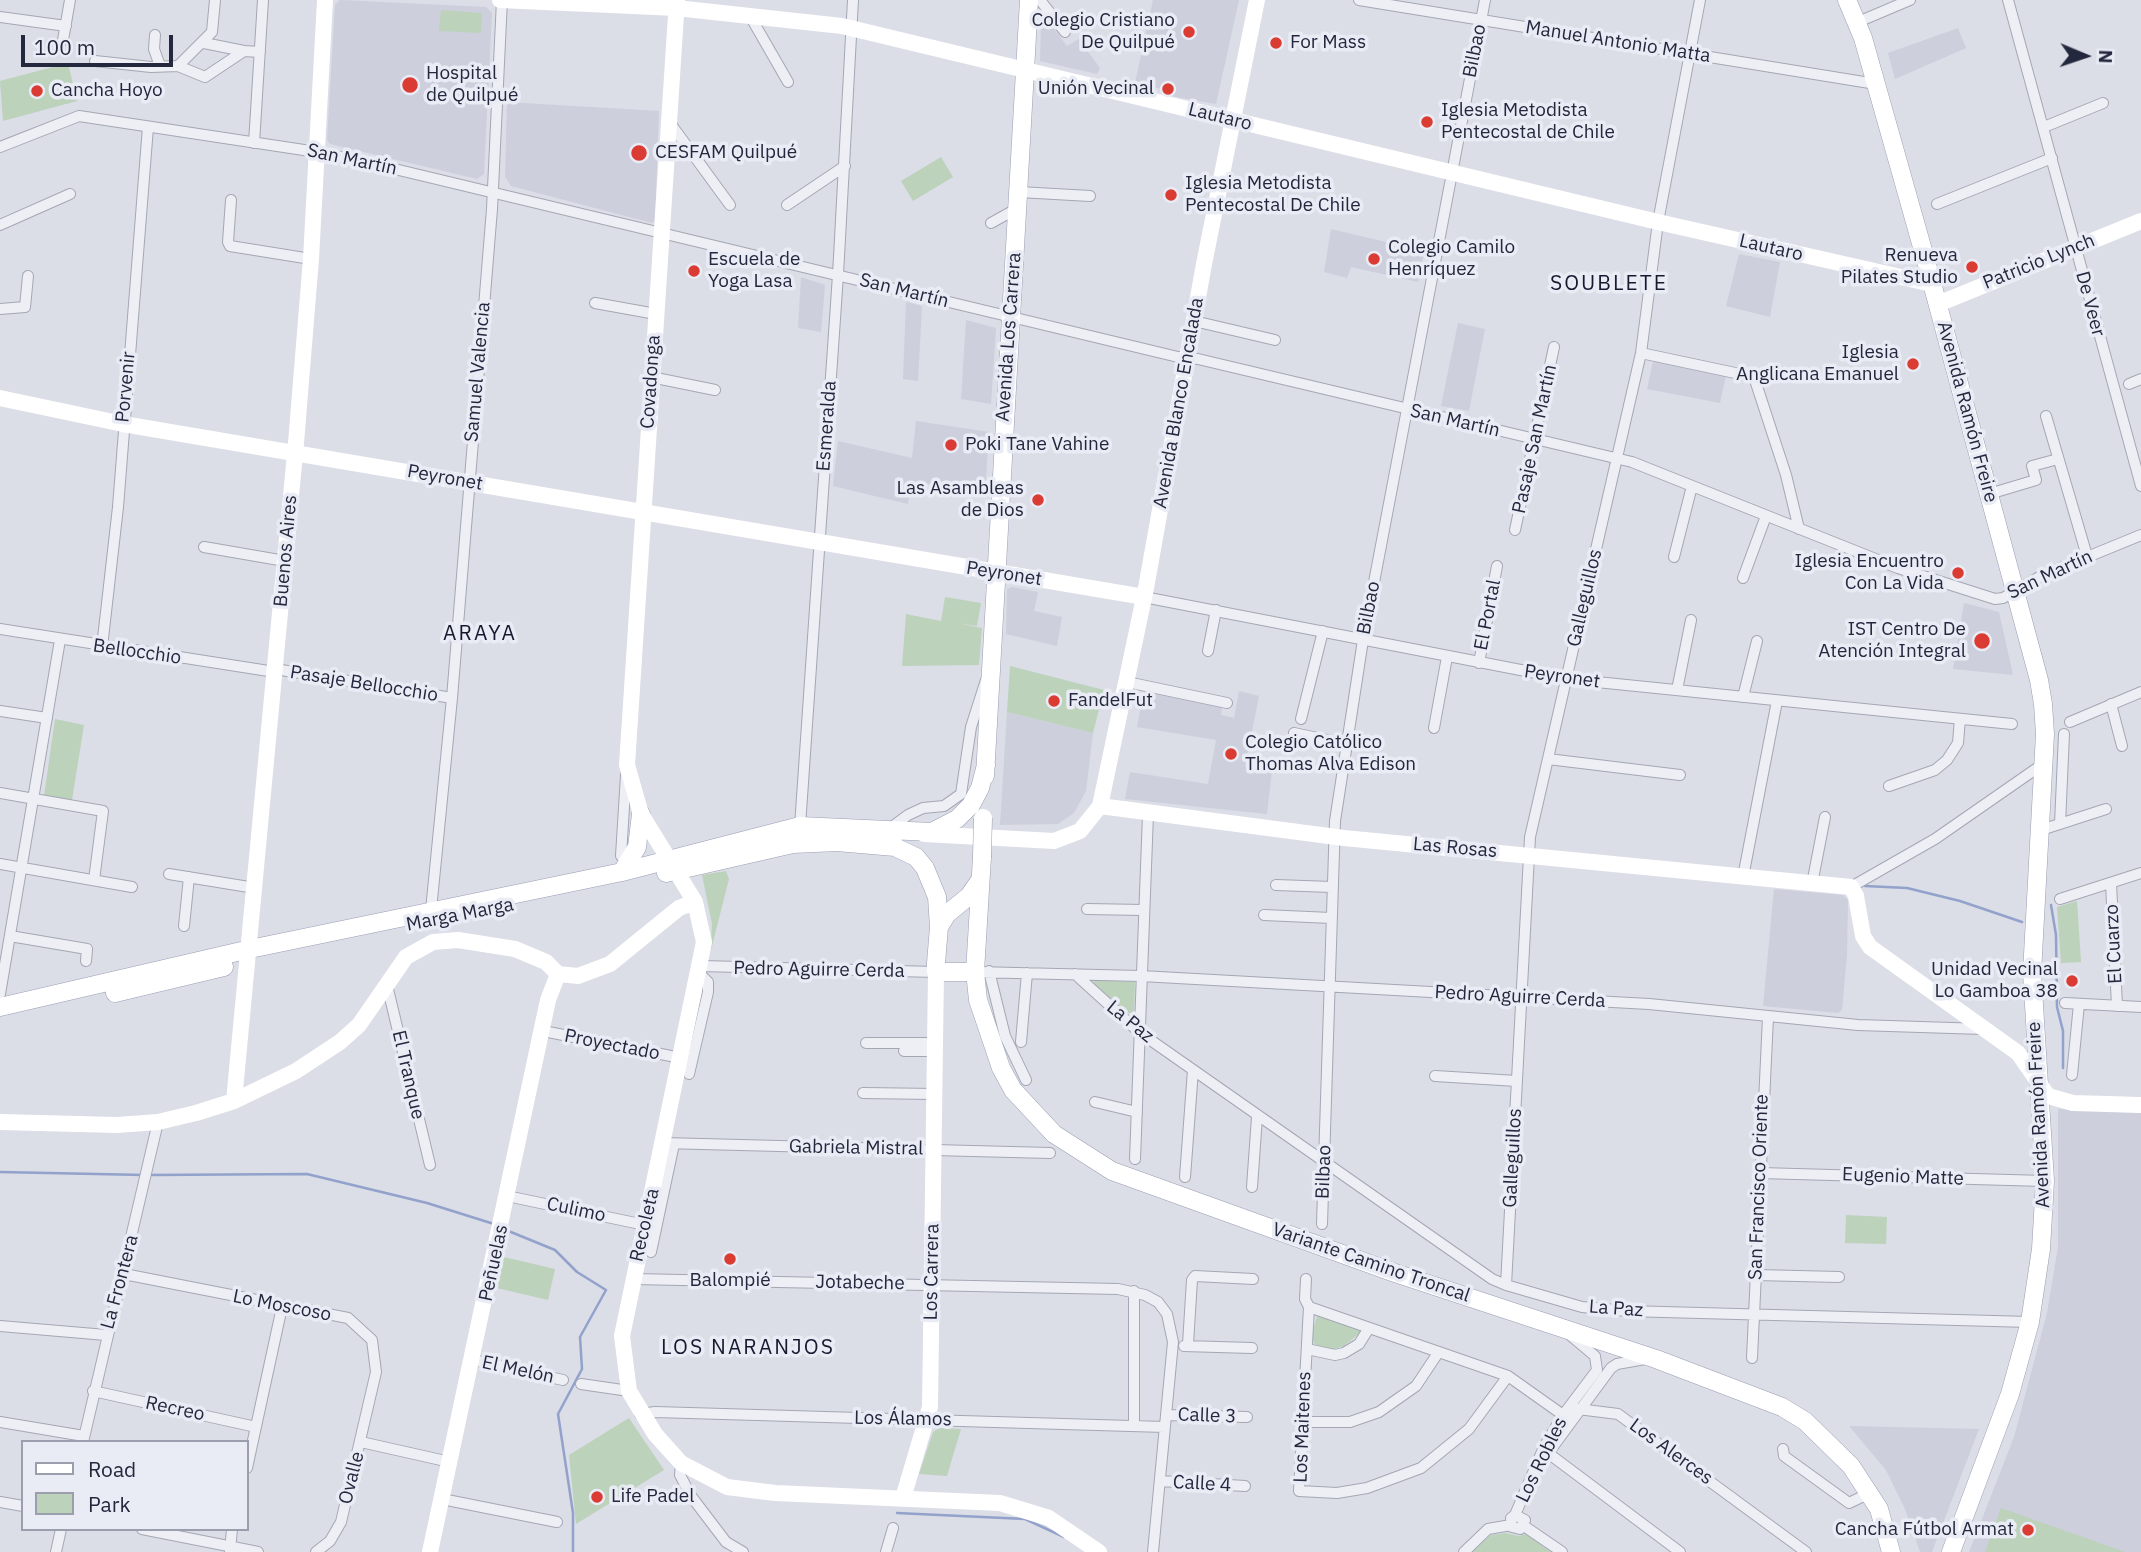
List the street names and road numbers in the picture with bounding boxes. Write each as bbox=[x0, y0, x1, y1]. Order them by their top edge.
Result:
street label: Manuel Antonio Matta bbox=[1524, 16, 1712, 68]
street label: Bilbao bbox=[1459, 22, 1491, 80]
street label: Lautaro bbox=[1186, 98, 1254, 136]
street label: San Martín bbox=[305, 139, 399, 181]
street label: Patricio Lynch bbox=[1980, 229, 2098, 295]
street label: Lautaro bbox=[1737, 230, 1805, 266]
street label: Avenida Los Carrera bbox=[992, 252, 1026, 422]
street label: San Martín bbox=[857, 269, 951, 313]
street label: De Veer bbox=[2070, 269, 2110, 339]
street label: Avenida Blanco Encalada bbox=[1149, 296, 1209, 510]
street label: Samuel Valencia bbox=[461, 301, 495, 443]
street label: Avenida Ramón Freire bbox=[1932, 319, 2002, 505]
street label: Covadonga bbox=[636, 334, 666, 430]
street label: Porvenir bbox=[112, 351, 140, 423]
street label: Pasaje San Martín bbox=[1508, 362, 1562, 516]
street label: Esmeralda bbox=[812, 380, 842, 472]
street label: San Martín bbox=[1408, 400, 1502, 442]
street label: Peyronet bbox=[405, 460, 485, 496]
street label: Buenos Aires bbox=[270, 494, 302, 608]
street label: San Martín bbox=[2004, 545, 2096, 605]
street label: Galleguillos bbox=[1563, 547, 1607, 649]
street label: Peyronet bbox=[965, 557, 1043, 591]
street label: El Portal bbox=[1470, 578, 1506, 652]
street label: Bilbao bbox=[1353, 579, 1385, 637]
street label: Bellocchio bbox=[91, 635, 183, 669]
street label: Peyronet bbox=[1523, 660, 1601, 694]
street label: Pasaje Bellocchio bbox=[288, 661, 440, 707]
street label: Las Rosas bbox=[1412, 833, 1498, 863]
street label: Marga Marga bbox=[404, 893, 516, 937]
street label: El Cuarzo bbox=[2101, 904, 2127, 984]
street label: Pedro Aguirre Cerda bbox=[733, 957, 905, 983]
street label: Pedro Aguirre Cerda bbox=[1434, 981, 1606, 1013]
street label: La Paz bbox=[1102, 996, 1158, 1048]
street label: Avenida Ramón Freire bbox=[2023, 1021, 2055, 1209]
street label: Proyectado bbox=[562, 1025, 662, 1065]
street label: El Tranque bbox=[387, 1028, 429, 1122]
street label: San Francisco Oriente bbox=[1744, 1094, 1774, 1280]
street label: Galleguillos bbox=[1499, 1108, 1527, 1208]
street label: Gabriela Mistral bbox=[789, 1135, 923, 1161]
street label: Bilbao bbox=[1312, 1145, 1336, 1199]
street label: Eugenio Matte bbox=[1842, 1163, 1964, 1191]
street label: Recoleta bbox=[625, 1186, 665, 1264]
street label: Culimo bbox=[544, 1193, 608, 1227]
street label: Variante Camino Troncal bbox=[1269, 1218, 1473, 1308]
street label: Peñuelas bbox=[475, 1222, 513, 1304]
street label: Los Carrera bbox=[920, 1223, 944, 1321]
street label: La Frontera bbox=[96, 1232, 144, 1332]
street label: Jotabeche bbox=[815, 1271, 905, 1295]
street label: Lo Moscoso bbox=[231, 1285, 333, 1327]
street label: La Paz bbox=[1588, 1296, 1644, 1322]
street label: El Melón bbox=[480, 1351, 556, 1389]
street label: Los Maitenes bbox=[1290, 1371, 1316, 1483]
street label: Recreo bbox=[143, 1392, 207, 1426]
street label: Calle 3 bbox=[1177, 1404, 1237, 1428]
street label: Los Álamos bbox=[854, 1407, 952, 1431]
street label: Los Robles bbox=[1512, 1414, 1572, 1506]
street label: Los Alerces bbox=[1625, 1414, 1717, 1490]
street label: Ovalle bbox=[334, 1449, 370, 1507]
street label: Calle 4 bbox=[1172, 1471, 1232, 1497]

